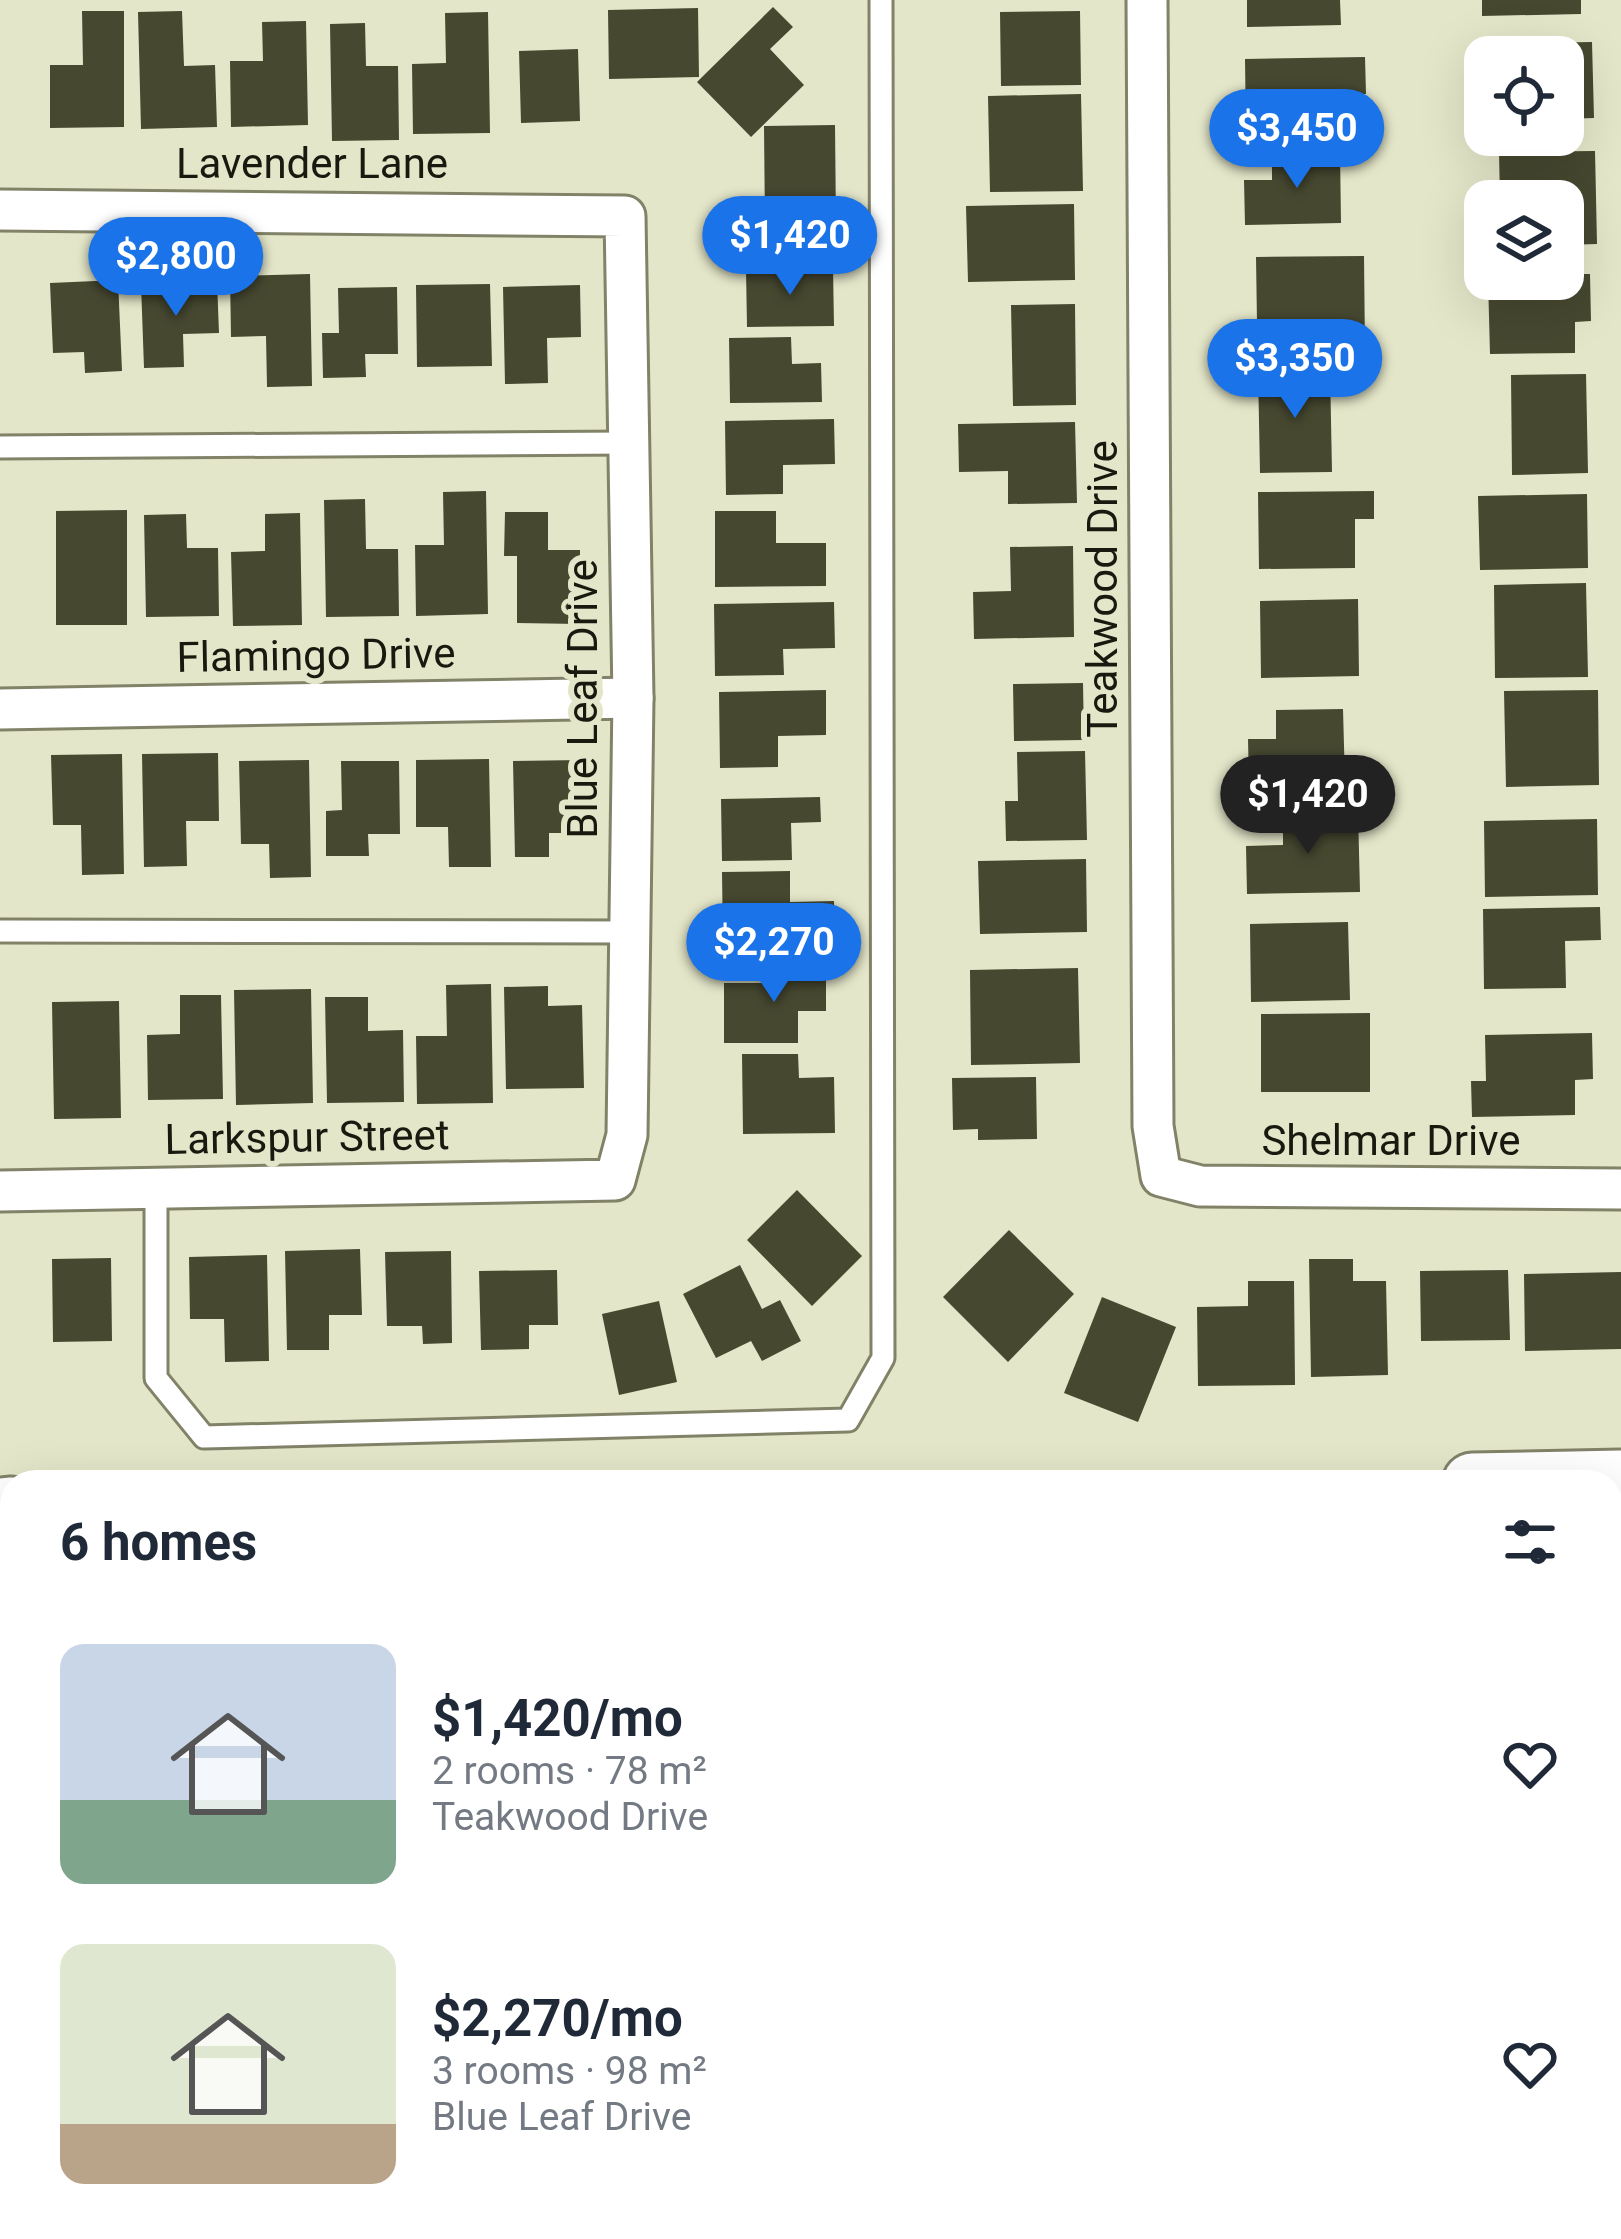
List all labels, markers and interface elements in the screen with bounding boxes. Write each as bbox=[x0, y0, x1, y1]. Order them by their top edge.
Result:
map controls bbox=[1464, 36, 1584, 300]
button: locate bbox=[1464, 36, 1584, 156]
pin: $3,450 bbox=[1199, 89, 1395, 191]
text: $3,450 bbox=[1236, 105, 1358, 151]
street label: Lavender Lane bbox=[176, 139, 448, 188]
button: layers bbox=[1464, 180, 1584, 300]
pin: $1,420 bbox=[692, 196, 888, 298]
text: $1,420 bbox=[729, 212, 851, 258]
pin: $2,800 bbox=[78, 217, 274, 319]
text: $2,800 bbox=[115, 233, 237, 279]
pin: $3,350 bbox=[1197, 319, 1393, 421]
text: $3,350 bbox=[1234, 335, 1356, 381]
street label: Teakwood Drive bbox=[1078, 440, 1127, 738]
street label: Blue Leaf Drive bbox=[558, 559, 607, 839]
street label: Flamingo Drive bbox=[176, 628, 456, 682]
pin: $1,420 bbox=[1210, 755, 1406, 857]
text: $1,420 bbox=[1247, 771, 1369, 817]
pin: $2,270 bbox=[676, 903, 872, 1005]
text: $2,270 bbox=[713, 919, 835, 965]
street label: Larkspur Street bbox=[164, 1110, 450, 1164]
street label: Shelmar Drive bbox=[1261, 1116, 1521, 1165]
icon: filters bbox=[1497, 1509, 1563, 1575]
text: 6 homes bbox=[60, 1513, 257, 1572]
text: $1,420/mo bbox=[432, 1689, 683, 1748]
icon: home bbox=[156, 1692, 300, 1836]
icon: heart bbox=[1497, 1731, 1563, 1797]
text: 2 rooms · 78 m² bbox=[432, 1748, 707, 1794]
text: Teakwood Drive bbox=[432, 1794, 708, 1840]
text: $2,270/mo bbox=[432, 1989, 683, 2048]
icon: home bbox=[156, 1992, 300, 2136]
icon: heart bbox=[1497, 2031, 1563, 2097]
text: 3 rooms · 98 m² bbox=[432, 2048, 707, 2094]
text: Blue Leaf Drive bbox=[432, 2094, 691, 2140]

